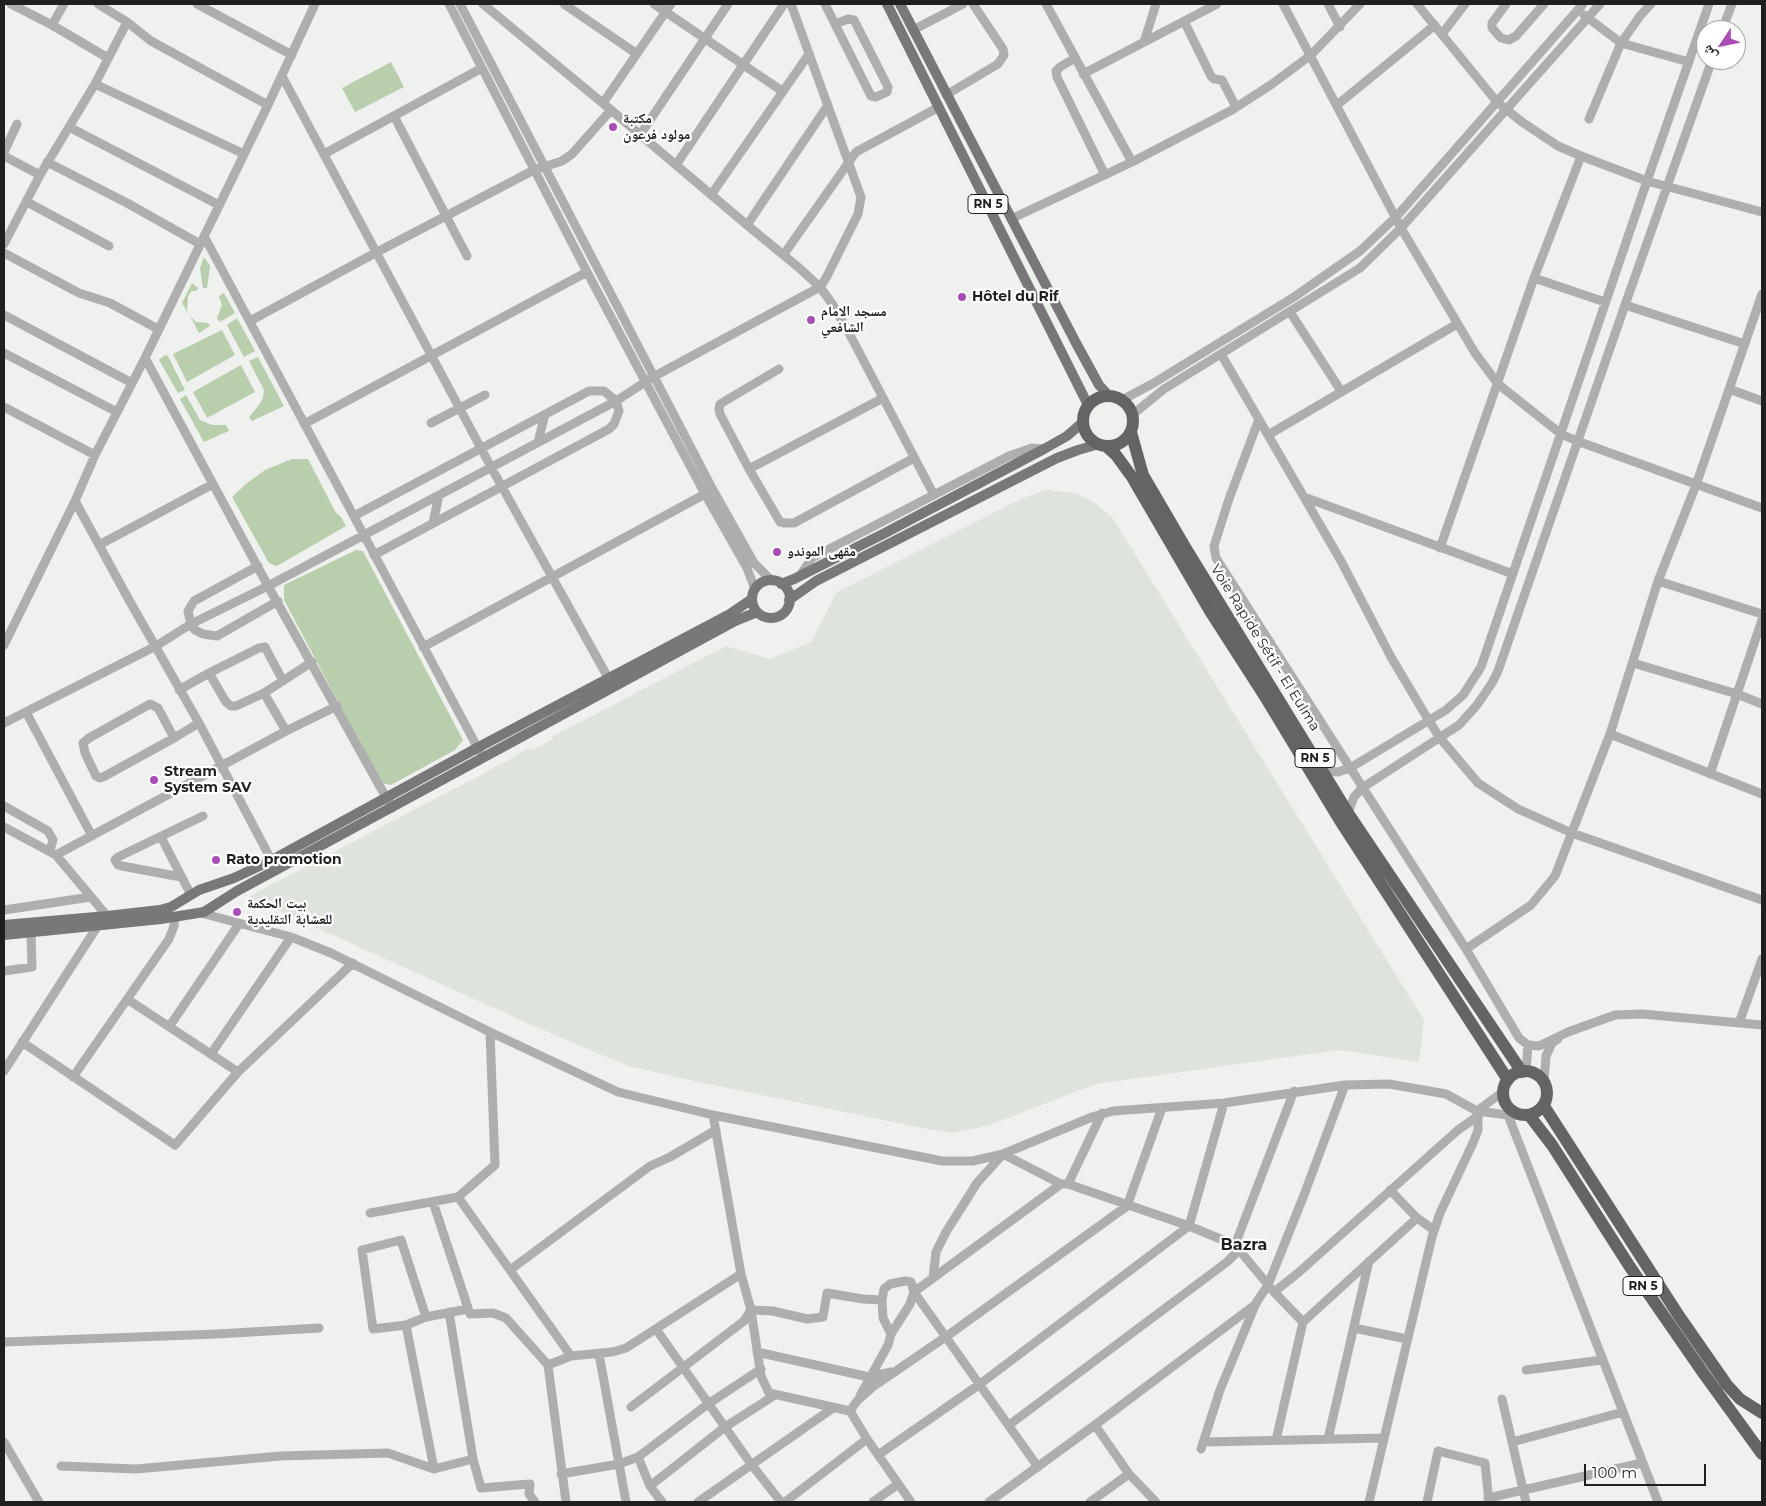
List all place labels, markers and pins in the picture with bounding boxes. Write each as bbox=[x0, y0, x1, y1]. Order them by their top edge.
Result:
place label: مكتبة مولود فرعون bbox=[623, 111, 690, 144]
marker: مكتبة مولود فرعون bbox=[607, 121, 619, 133]
place label: Hôtel du Rif bbox=[972, 289, 1059, 305]
marker: Hôtel du Rif bbox=[956, 291, 968, 303]
place label: مسجد الامام الشافعي bbox=[821, 304, 887, 336]
marker: مسجد الامام الشافعي bbox=[805, 314, 817, 326]
place label: مقهى الموندو bbox=[787, 544, 856, 560]
marker: مقهى الموندو bbox=[771, 546, 783, 558]
place label: Stream System SAV bbox=[164, 764, 252, 796]
marker: Stream System SAV bbox=[148, 774, 160, 786]
place label: Rato promotion bbox=[226, 852, 342, 868]
marker: Rato promotion bbox=[210, 854, 222, 866]
place label: بيت الحكمة للعشابة التقليدية bbox=[247, 896, 332, 929]
marker: بيت الحكمة للعشابة التقليدية bbox=[231, 906, 243, 918]

